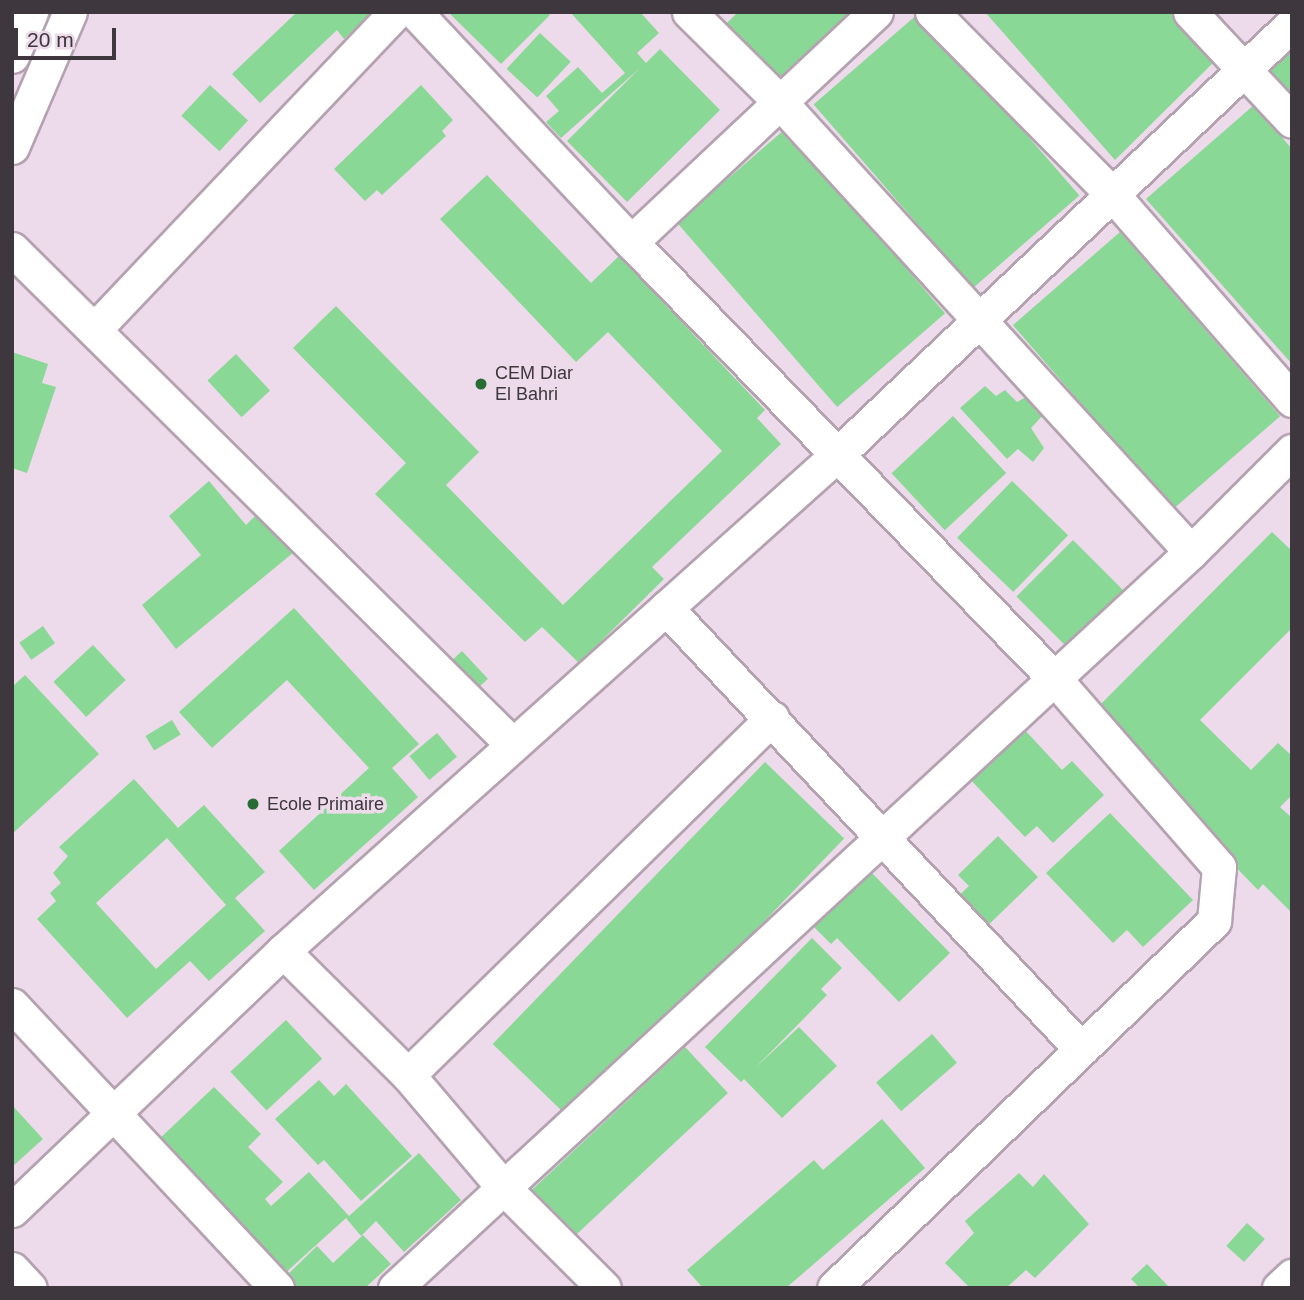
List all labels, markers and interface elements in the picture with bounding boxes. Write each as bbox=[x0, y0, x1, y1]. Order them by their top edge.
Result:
scale bar bbox=[18, 14, 119, 58]
text: 20 m bbox=[27, 28, 74, 51]
place label: CEM Diar El Bahri bbox=[495, 363, 573, 406]
marker: CEM Diar El Bahri bbox=[473, 376, 489, 392]
place label: Ecole Primaire bbox=[267, 793, 384, 815]
marker: Ecole Primaire bbox=[245, 796, 261, 812]

